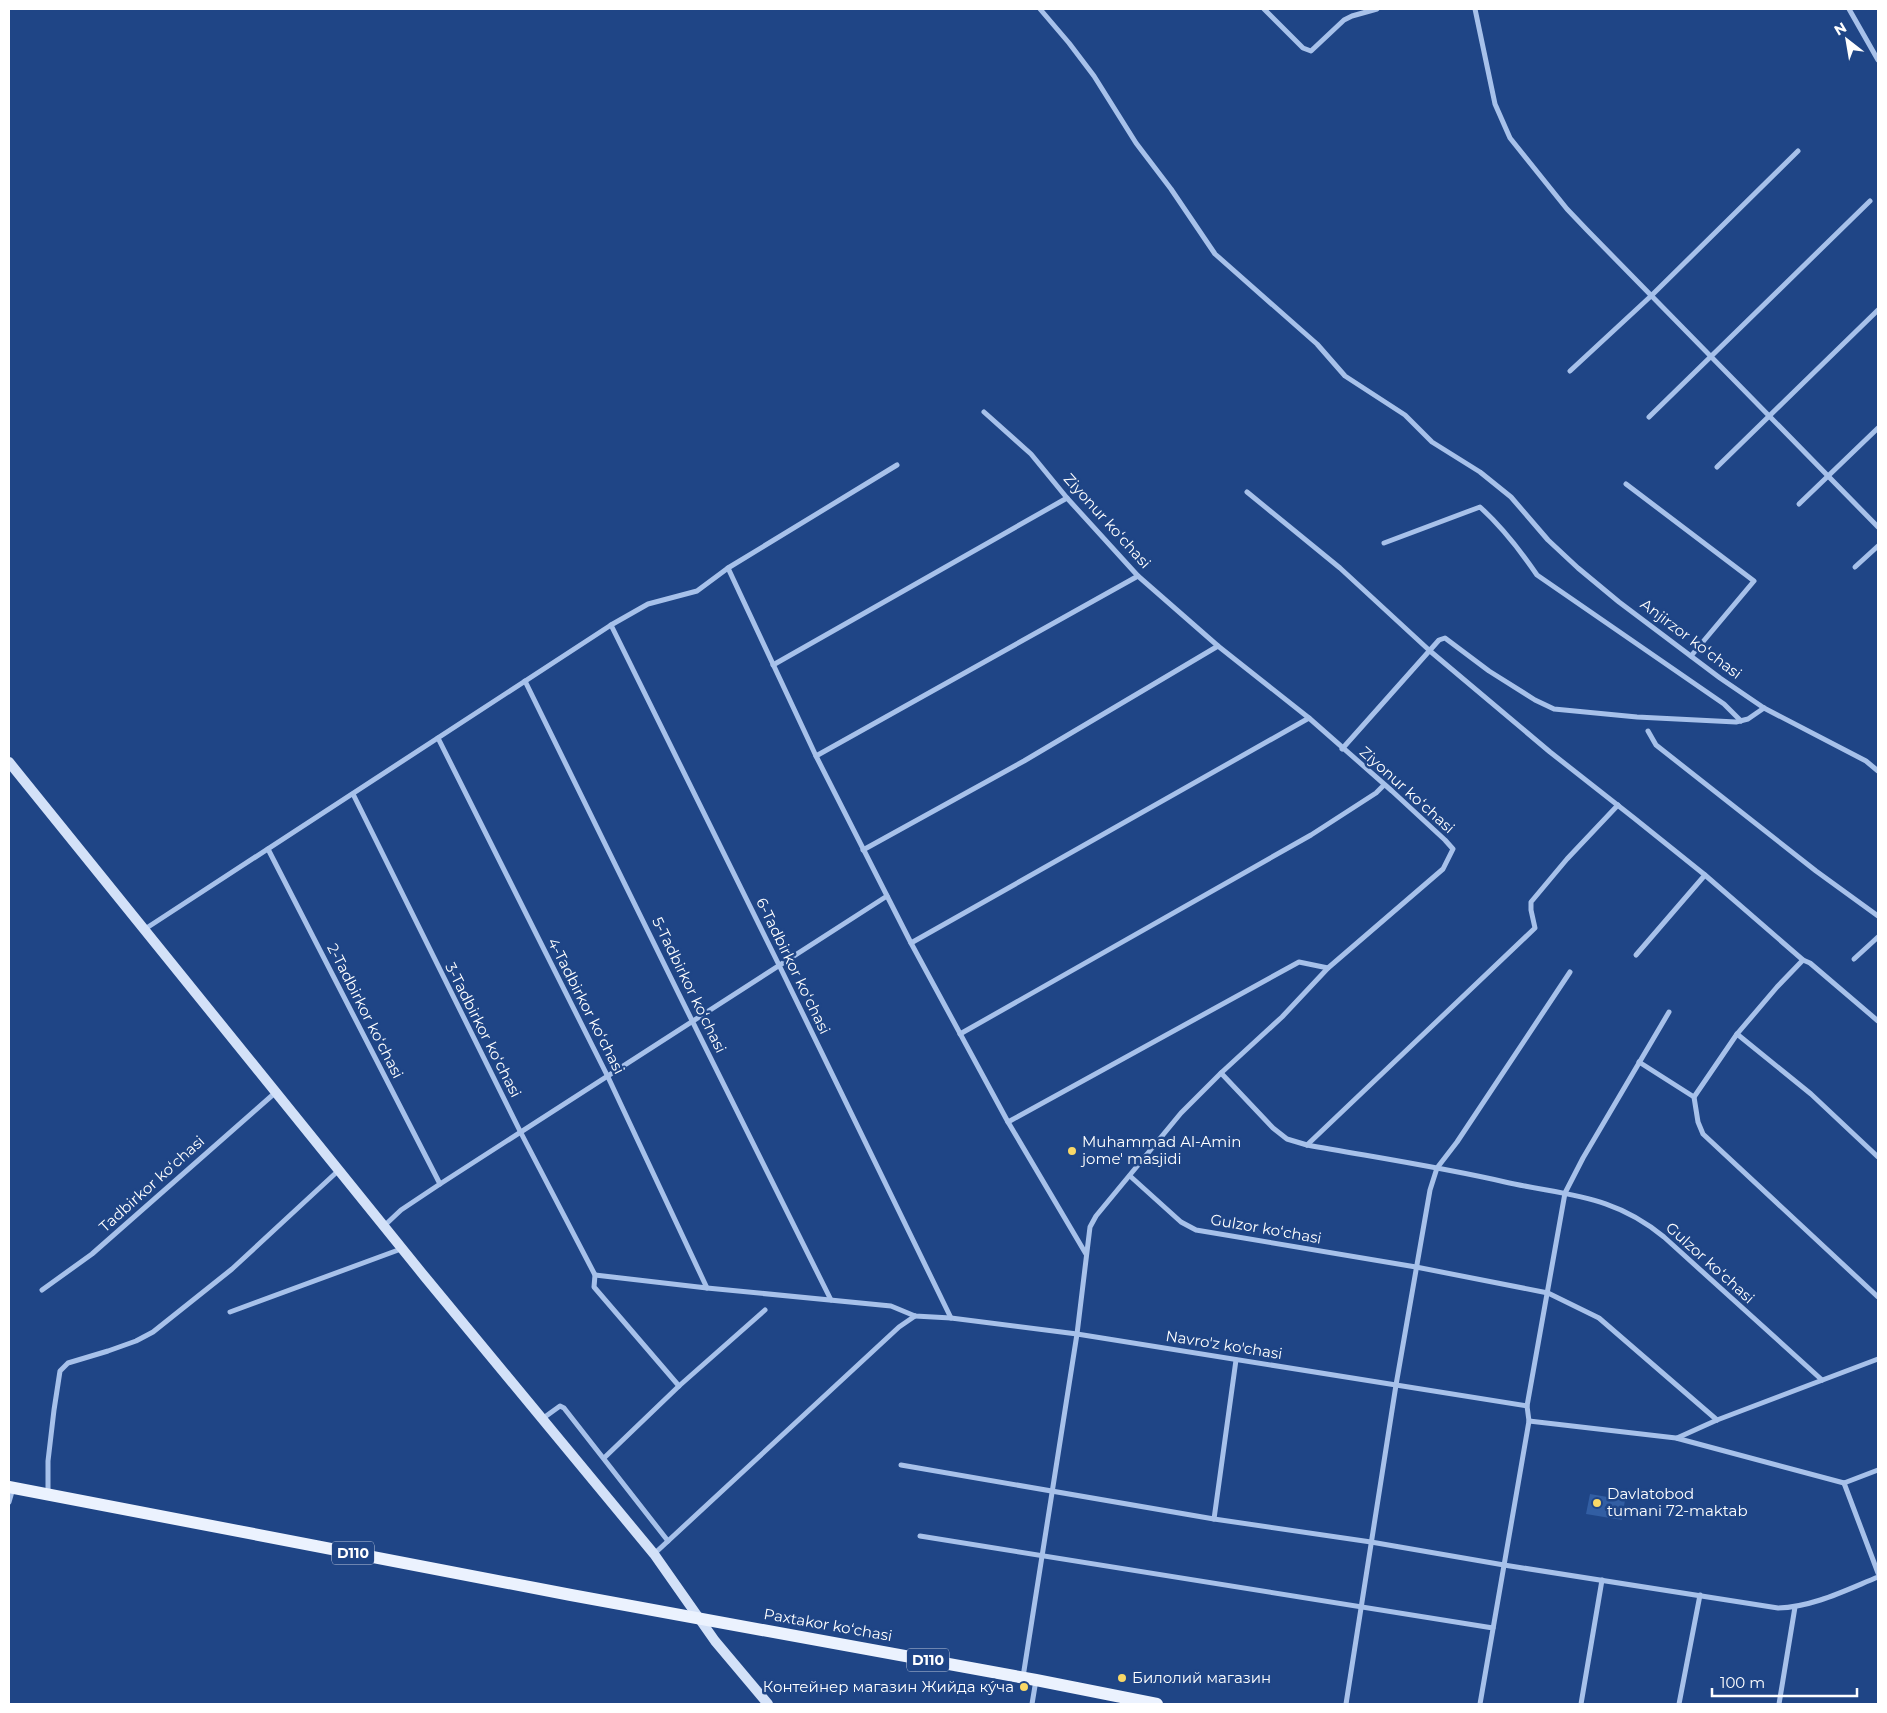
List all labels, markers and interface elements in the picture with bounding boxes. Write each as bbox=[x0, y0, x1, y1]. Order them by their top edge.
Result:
north arrow bbox=[1822, 15, 1872, 65]
text: N bbox=[1831, 18, 1850, 39]
street label: Ziyonur koʻchasi bbox=[1060, 469, 1155, 572]
street label: Anjirzor koʻchasi bbox=[1637, 594, 1746, 683]
street label: Ziyonur koʻchasi bbox=[1356, 742, 1459, 837]
street label: 6-Tadbirkor koʻchasi bbox=[752, 894, 835, 1037]
street label: 5-Tadbirkor koʻchasi bbox=[648, 914, 731, 1056]
street label: 4-Tadbirkor koʻchasi bbox=[544, 934, 629, 1077]
street label: 2-Tadbirkor koʻchasi bbox=[323, 940, 408, 1081]
street label: 3-Tadbirkor koʻchasi bbox=[441, 959, 526, 1100]
street label: Tadbirkor koʻchasi bbox=[95, 1131, 208, 1236]
place label: Muhammad Al-Amin jome' masjidi bbox=[1080, 1132, 1241, 1168]
marker: Muhammad Al-Amin jome' masjidi bbox=[1066, 1145, 1078, 1157]
street label: Gulzor koʻchasi bbox=[1209, 1209, 1323, 1248]
street label: Gulzor koʻchasi bbox=[1662, 1218, 1759, 1307]
street label: Navro'z ko'chasi bbox=[1164, 1326, 1284, 1363]
place label: Davlatobod tumani 72-maktab bbox=[1607, 1484, 1748, 1520]
marker: Davlatobod tumani 72-maktab bbox=[1591, 1497, 1603, 1509]
road number: D110 bbox=[332, 1542, 374, 1565]
street label: Paxtakor koʻchasi bbox=[762, 1604, 894, 1645]
road number: D110 bbox=[907, 1648, 949, 1672]
scale bar bbox=[1712, 1666, 1857, 1698]
place label: Билолий магазин bbox=[1132, 1668, 1271, 1687]
marker: Билолий магазин bbox=[1116, 1672, 1128, 1684]
text: 100 m bbox=[1720, 1673, 1765, 1692]
place label: Контейнер магазин Жийда ку́ча bbox=[763, 1677, 1014, 1696]
marker: Контейнер магазин Жийда ку́ча bbox=[1018, 1681, 1030, 1693]

